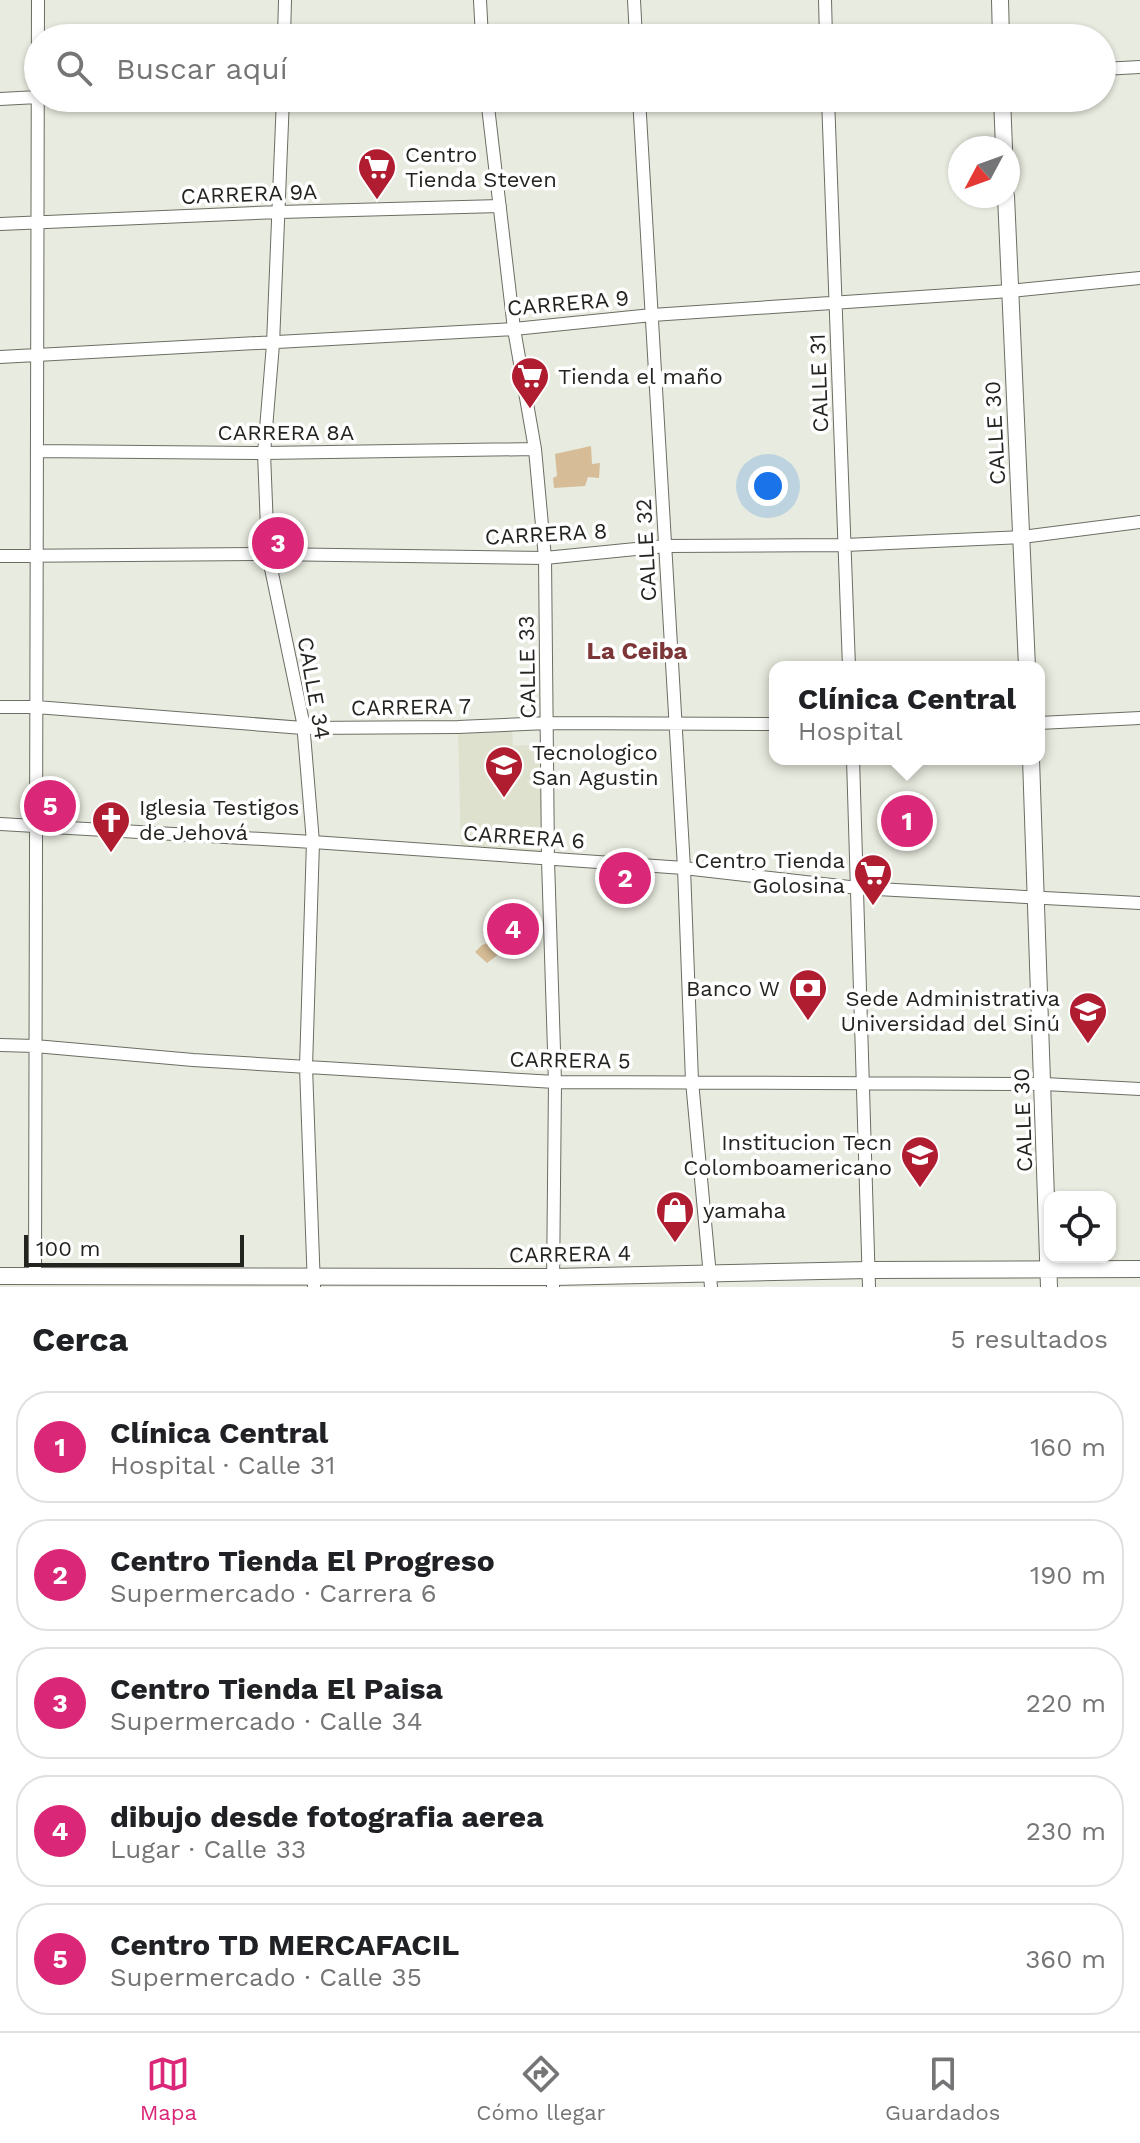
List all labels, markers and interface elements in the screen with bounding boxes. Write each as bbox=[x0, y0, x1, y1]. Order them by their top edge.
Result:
search box bbox=[24, 24, 1116, 112]
icon: search bbox=[52, 46, 96, 90]
text: Buscar aquí bbox=[116, 51, 288, 86]
north arrow bbox=[948, 136, 1020, 208]
place label: Centro Tienda Steven bbox=[405, 142, 557, 192]
supermarket icon: Centro Tienda Steven bbox=[356, 146, 398, 201]
street label: CARRERA 9A bbox=[180, 179, 318, 209]
street label: CARRERA 9 bbox=[506, 285, 630, 321]
street label: CALLE 31 bbox=[805, 333, 833, 433]
supermarket icon: Tienda el maño bbox=[509, 355, 551, 410]
place label: Tienda el maño bbox=[558, 364, 723, 389]
street label: CALLE 30 bbox=[980, 380, 1010, 486]
street label: CARRERA 8A bbox=[218, 420, 354, 445]
your location bbox=[748, 466, 788, 506]
street label: CALLE 32 bbox=[631, 498, 661, 602]
pin: 3 bbox=[252, 513, 304, 573]
street label: CARRERA 8 bbox=[484, 518, 608, 550]
street label: CALLE 33 bbox=[514, 615, 540, 719]
street label: CALLE 34 bbox=[293, 635, 335, 741]
district label: La Ceiba bbox=[586, 637, 688, 665]
popup bbox=[769, 661, 1045, 765]
text: Clínica Central bbox=[798, 681, 1016, 716]
street label: CARRERA 7 bbox=[351, 693, 471, 721]
text: Hospital bbox=[798, 716, 903, 746]
place label: Tecnologico San Agustin bbox=[532, 740, 659, 790]
school or university icon: Tecnologico San Agustin bbox=[483, 744, 525, 799]
pin: 5 bbox=[24, 776, 76, 836]
pin: 1 bbox=[881, 791, 933, 851]
place label: Iglesia Testigos de Jehová bbox=[139, 795, 299, 845]
church icon: Iglesia Testigos de Jehová bbox=[90, 799, 132, 854]
street label: CARRERA 6 bbox=[462, 820, 586, 854]
pin: 2 bbox=[599, 848, 651, 908]
place label: Centro Tienda Golosina bbox=[694, 848, 845, 898]
supermarket icon: Centro Tienda Golosina bbox=[852, 852, 894, 907]
pin: 4 bbox=[487, 899, 539, 959]
bank icon: Banco W bbox=[787, 967, 829, 1022]
place label: Banco W bbox=[686, 976, 780, 1001]
place label: Sede Administrativa Universidad del Sinú bbox=[840, 986, 1060, 1036]
school or university icon: Sede Administrativa Universidad del Sinú bbox=[1067, 990, 1109, 1045]
street label: CARRERA 5 bbox=[509, 1046, 631, 1074]
street label: CALLE 30 bbox=[1009, 1068, 1037, 1172]
place label: Institucion Tecn Colomboamericano bbox=[683, 1130, 892, 1180]
school or university icon: Institucion Tecn Colomboamericano bbox=[899, 1134, 941, 1189]
shop icon: yamaha bbox=[654, 1189, 696, 1244]
map controls bbox=[1044, 1191, 1116, 1263]
button: locate bbox=[1044, 1191, 1116, 1263]
place label: yamaha bbox=[703, 1198, 786, 1223]
scale bar bbox=[24, 1231, 244, 1267]
text: 100 m bbox=[36, 1236, 100, 1261]
street label: CARRERA 4 bbox=[509, 1240, 631, 1268]
text: Cerca bbox=[32, 1319, 128, 1359]
text: 5 resultados bbox=[950, 1324, 1108, 1354]
text: Clínica Central bbox=[110, 1415, 328, 1450]
text: 1 bbox=[54, 1432, 66, 1462]
text: 160 m bbox=[1030, 1432, 1106, 1462]
text: Hospital · Calle 31 bbox=[110, 1450, 335, 1480]
text: Centro Tienda El Progreso bbox=[110, 1543, 495, 1578]
text: 2 bbox=[52, 1560, 68, 1590]
text: 190 m bbox=[1030, 1560, 1106, 1590]
text: Supermercado · Carrera 6 bbox=[110, 1578, 437, 1608]
text: Centro Tienda El Paisa bbox=[110, 1671, 443, 1706]
text: 3 bbox=[52, 1688, 68, 1718]
text: 220 m bbox=[1026, 1688, 1106, 1718]
text: Supermercado · Calle 34 bbox=[110, 1706, 423, 1736]
text: dibujo desde fotografia aerea bbox=[110, 1799, 544, 1834]
text: 4 bbox=[52, 1816, 68, 1846]
text: 230 m bbox=[1026, 1816, 1106, 1846]
text: Lugar · Calle 33 bbox=[110, 1834, 306, 1864]
text: Centro TD MERCAFACIL bbox=[110, 1927, 459, 1962]
text: 5 bbox=[52, 1944, 68, 1974]
text: 360 m bbox=[1025, 1944, 1106, 1974]
text: Supermercado · Calle 35 bbox=[110, 1962, 422, 1992]
tab: Mapa bbox=[140, 2052, 197, 2125]
tab: Cómo llegar bbox=[476, 2052, 606, 2125]
tab: Guardados bbox=[885, 2052, 1000, 2125]

